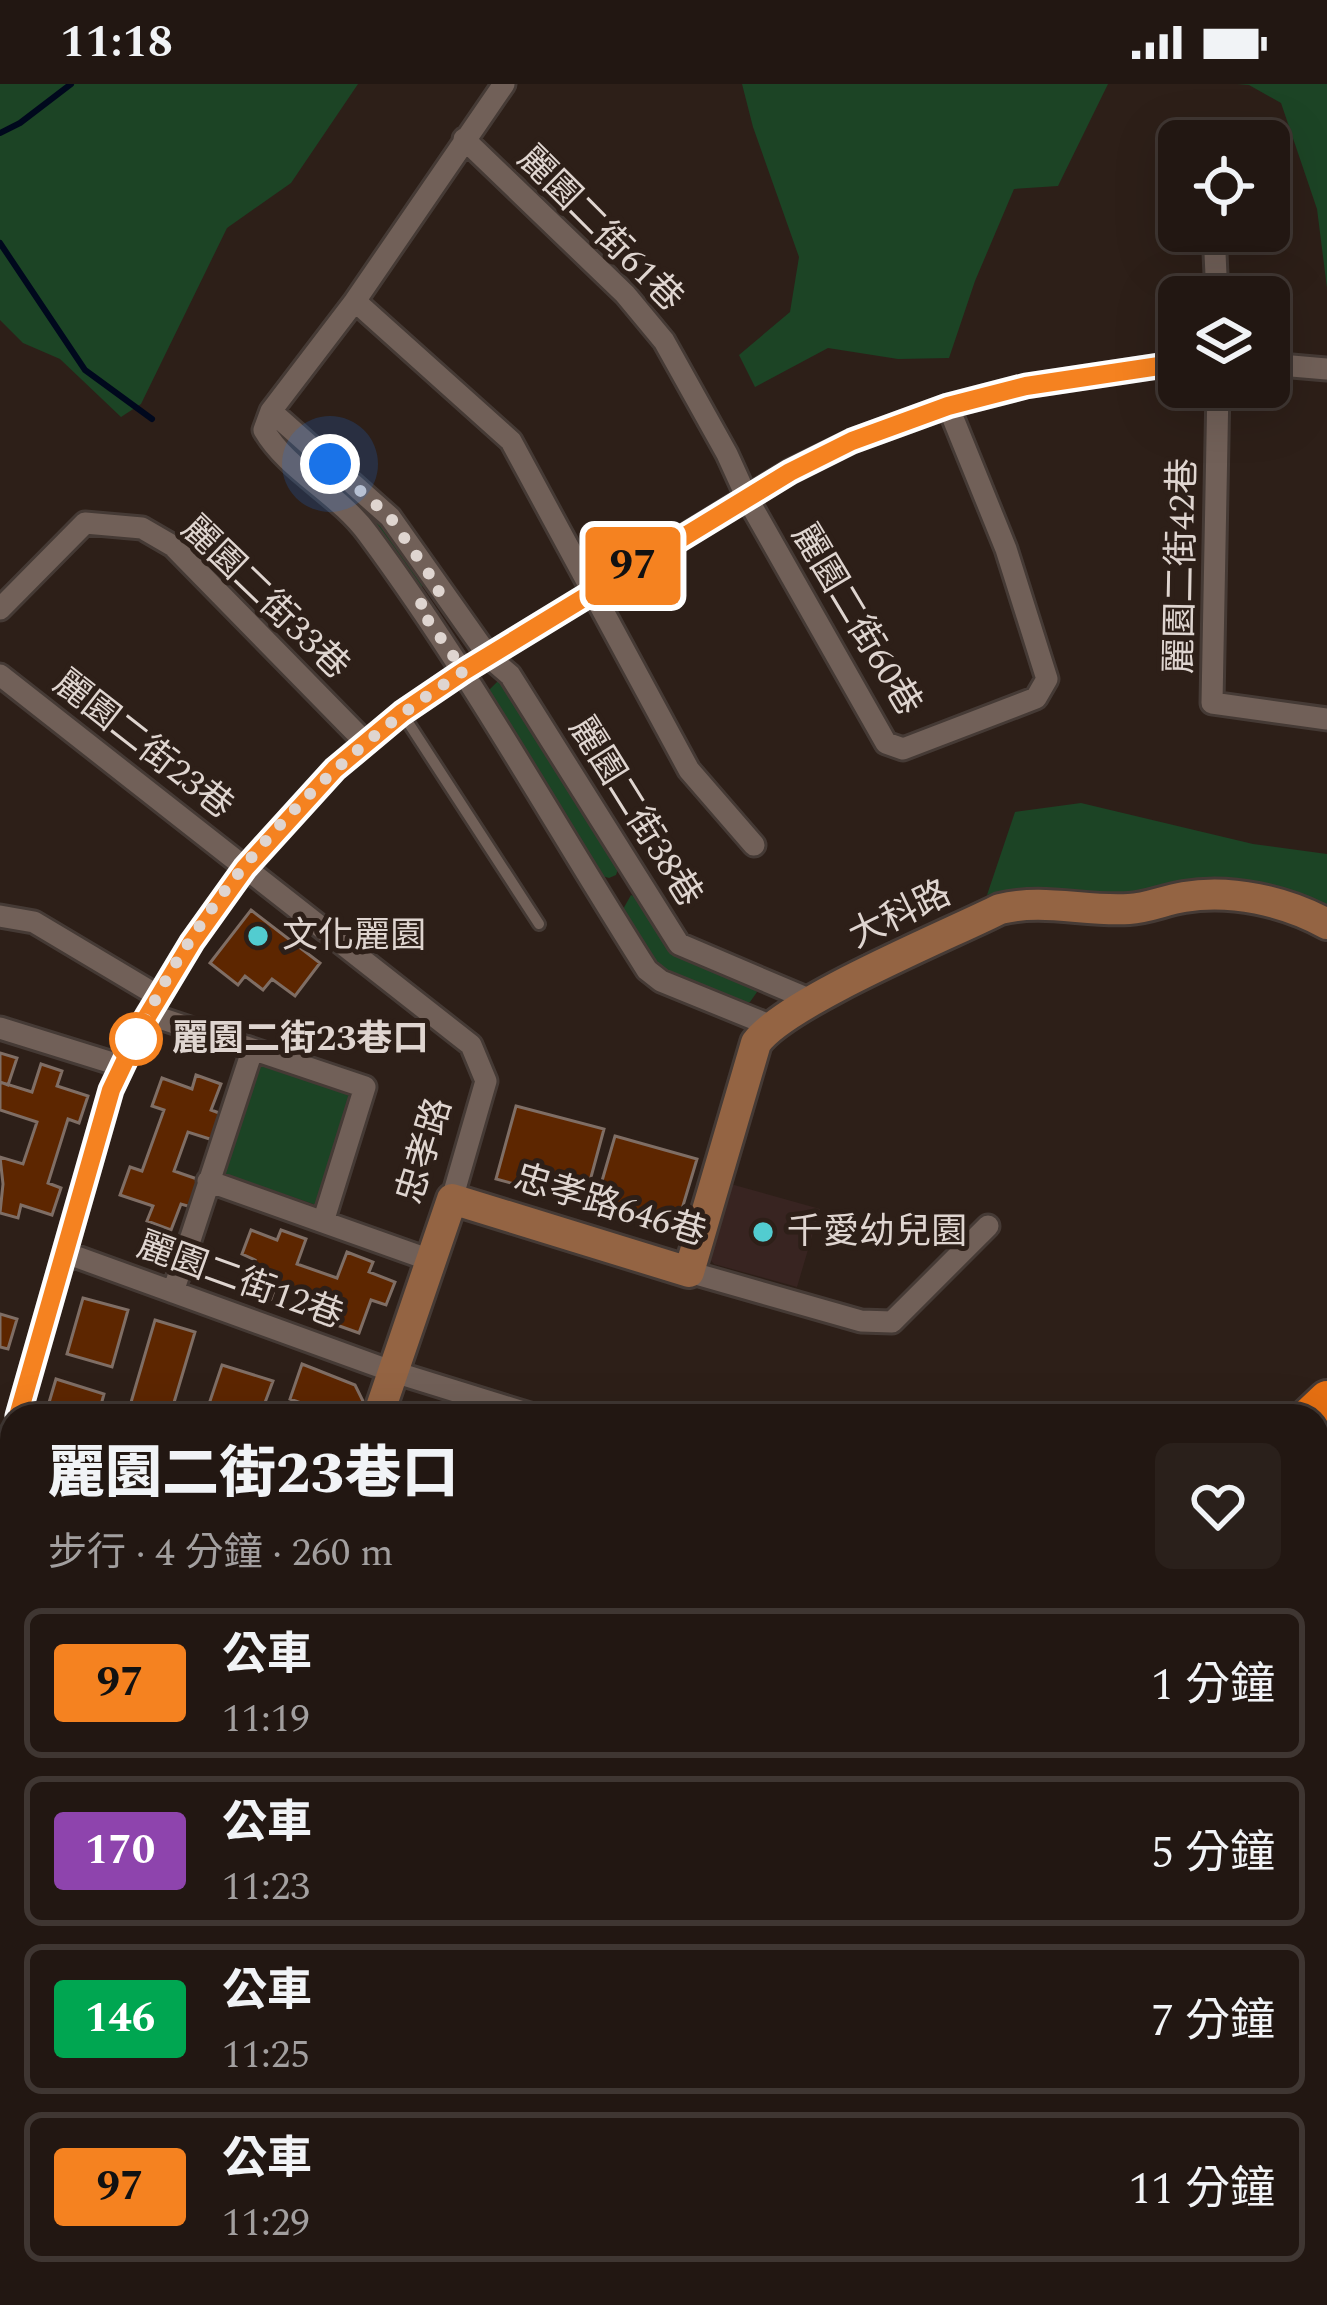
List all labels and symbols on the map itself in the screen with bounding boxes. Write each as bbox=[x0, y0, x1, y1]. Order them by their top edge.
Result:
street label: 麗園二街61巷 bbox=[504, 133, 696, 325]
your location bbox=[300, 434, 360, 494]
street label: 麗園二街42巷 bbox=[1153, 458, 1211, 674]
street label: 麗園二街33巷 bbox=[168, 503, 362, 693]
street label: 麗園二街60巷 bbox=[777, 513, 935, 727]
line badge: 97 bbox=[579, 527, 687, 605]
street label: 麗園二街23巷 bbox=[41, 657, 245, 833]
street label: 麗園二街38巷 bbox=[554, 706, 716, 918]
street label: 大科路 bbox=[839, 867, 961, 963]
place label: 文化麗園 bbox=[282, 909, 426, 964]
marker: 文化麗園 bbox=[245, 923, 271, 949]
place label: 麗園二街23巷口 bbox=[172, 1012, 428, 1067]
marker: 麗園二街23巷口 bbox=[111, 1014, 161, 1064]
street label: 忠孝路 bbox=[383, 1091, 467, 1211]
street label: 忠孝路646巷 bbox=[507, 1151, 713, 1261]
place label: 千愛幼兒園 bbox=[787, 1205, 967, 1260]
street label: 麗園二街12巷 bbox=[129, 1218, 351, 1344]
marker: 千愛幼兒園 bbox=[750, 1219, 776, 1245]

